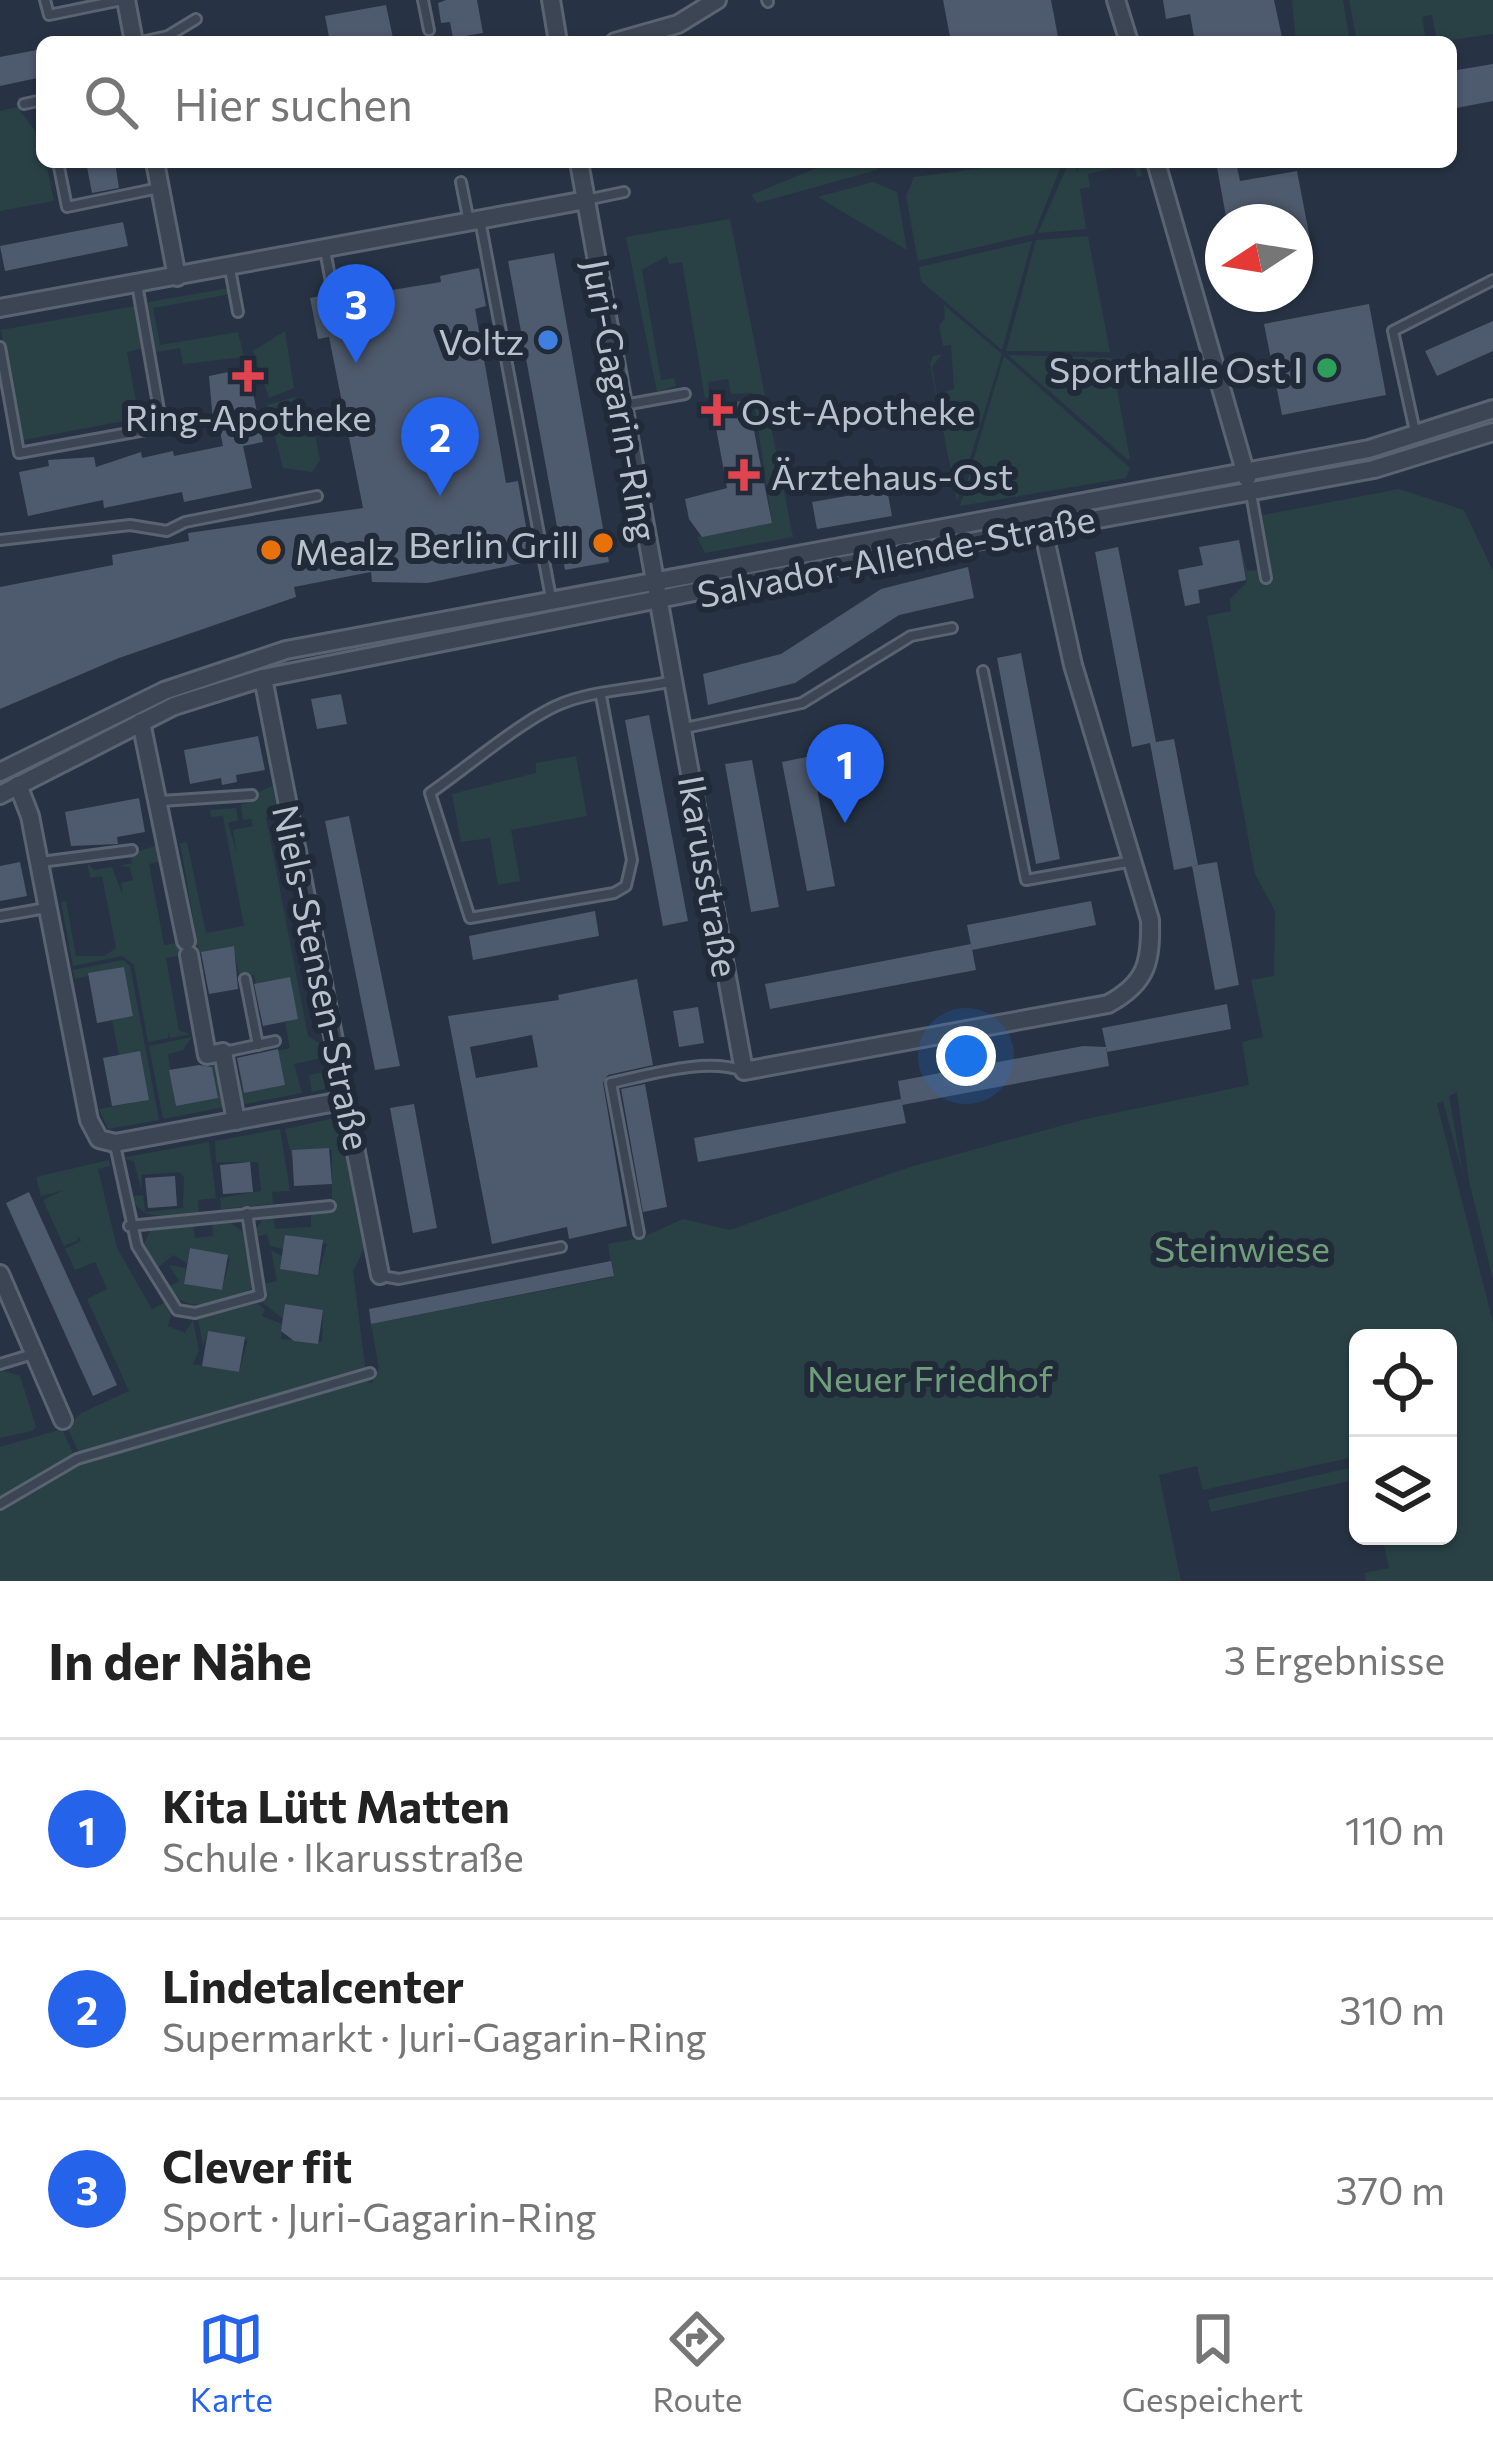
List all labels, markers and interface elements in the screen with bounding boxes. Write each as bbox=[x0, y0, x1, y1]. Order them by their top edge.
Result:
search box bbox=[36, 36, 1457, 168]
icon: search bbox=[78, 69, 144, 135]
text: Hier suchen bbox=[174, 75, 413, 130]
north arrow bbox=[1205, 204, 1313, 312]
street label: Juri-Gagarin-Ring bbox=[576, 255, 668, 545]
pin: 3 bbox=[317, 264, 395, 363]
place label: Voltz bbox=[439, 318, 524, 362]
marker: Voltz bbox=[535, 327, 561, 353]
place label: Sporthalle Ost I bbox=[1049, 346, 1303, 390]
marker: Sporthalle Ost I bbox=[1314, 355, 1340, 381]
marker: Ring-Apotheke bbox=[235, 363, 261, 389]
place label: Ost-Apotheke bbox=[741, 388, 975, 432]
place label: Ring-Apotheke bbox=[125, 394, 371, 438]
pin: 2 bbox=[401, 397, 479, 496]
marker: Ost-Apotheke bbox=[704, 397, 730, 423]
place label: Ärztehaus-Ost bbox=[771, 453, 1013, 497]
marker: Ärztehaus-Ost bbox=[728, 459, 760, 491]
street label: Salvador-Allende-Straße bbox=[693, 495, 1099, 615]
place label: Berlin Grill bbox=[408, 521, 579, 565]
place label: Mealz bbox=[295, 528, 394, 572]
marker: Berlin Grill bbox=[590, 530, 616, 556]
marker: Mealz bbox=[258, 537, 284, 563]
pin: 1 bbox=[806, 724, 884, 823]
street label: Ikarusstraße bbox=[671, 772, 749, 980]
street label: Niels-Stensen-Straße bbox=[265, 801, 381, 1153]
your location bbox=[936, 1026, 996, 1086]
park label: Steinwiese bbox=[1154, 1225, 1330, 1269]
map controls bbox=[1349, 1329, 1457, 1545]
button: locate bbox=[1349, 1329, 1457, 1437]
park label: Neuer Friedhof bbox=[807, 1355, 1054, 1399]
button: layers bbox=[1349, 1437, 1457, 1545]
text: In der Nähe bbox=[48, 1628, 312, 1691]
text: 3 Ergebnisse bbox=[1224, 1635, 1445, 1683]
text: Kita Lütt Matten bbox=[162, 1777, 510, 1832]
text: 1 bbox=[78, 1805, 96, 1853]
text: 110 m bbox=[1345, 1805, 1445, 1853]
text: Schule · Ikarusstraße bbox=[162, 1832, 524, 1880]
text: Lindetalcenter bbox=[162, 1957, 464, 2012]
text: 2 bbox=[76, 1985, 98, 2033]
text: 310 m bbox=[1339, 1985, 1445, 2033]
text: Supermarkt · Juri-Gagarin-Ring bbox=[162, 2012, 707, 2060]
text: Clever fit bbox=[162, 2137, 352, 2192]
text: 3 bbox=[76, 2165, 98, 2213]
text: 370 m bbox=[1335, 2165, 1445, 2213]
text: Sport · Juri-Gagarin-Ring bbox=[162, 2192, 596, 2240]
tab: Karte bbox=[190, 2306, 273, 2419]
tab: Route bbox=[653, 2306, 742, 2419]
tab: Gespeichert bbox=[1122, 2306, 1303, 2419]

